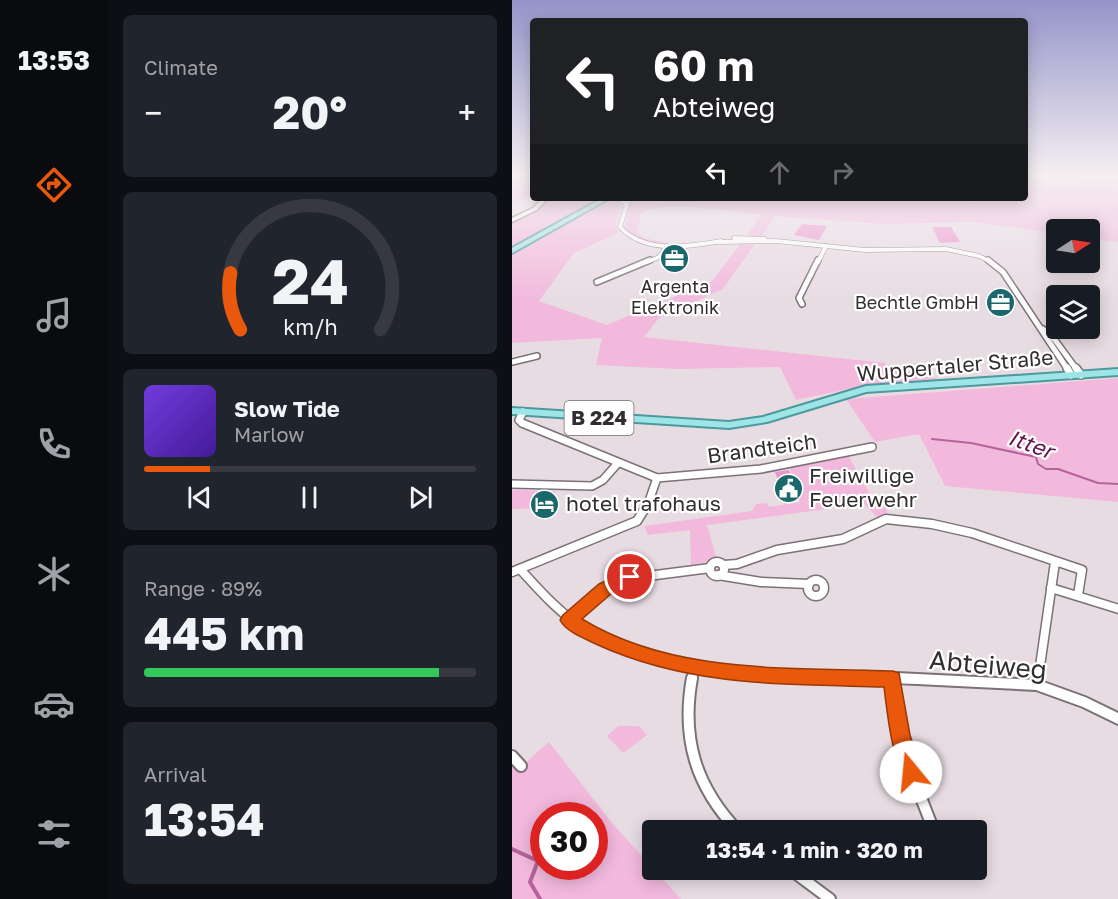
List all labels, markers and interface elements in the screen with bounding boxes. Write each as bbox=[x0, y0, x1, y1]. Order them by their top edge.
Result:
text: 60 m bbox=[653, 40, 754, 90]
icon: left bbox=[554, 42, 632, 120]
text: 13:53 bbox=[18, 44, 90, 76]
text: Climate bbox=[144, 55, 218, 79]
text: 20° bbox=[273, 85, 347, 139]
text: Abteiweg bbox=[653, 91, 775, 123]
text: − bbox=[144, 93, 162, 132]
text: + bbox=[458, 93, 476, 132]
icon: left bbox=[700, 156, 733, 189]
icon: ahead bbox=[763, 156, 796, 189]
icon: right bbox=[826, 156, 859, 189]
icon: directions bbox=[33, 164, 75, 206]
north arrow bbox=[1046, 219, 1100, 273]
map controls bbox=[1046, 219, 1100, 339]
office icon: Argenta Elektronik bbox=[659, 242, 691, 274]
text: 24 bbox=[271, 243, 349, 318]
place label: Argenta Elektronik bbox=[631, 275, 719, 318]
button: layers bbox=[1046, 285, 1100, 339]
office icon: Bechtle GmbH bbox=[984, 287, 1016, 319]
place label: Bechtle GmbH bbox=[855, 291, 979, 313]
icon: music bbox=[33, 294, 75, 336]
text: km/h bbox=[283, 314, 337, 340]
street label: Wuppertaler Straße bbox=[856, 343, 1054, 387]
text: Slow Tide bbox=[234, 395, 340, 422]
road number: B 224 bbox=[564, 401, 634, 435]
text: Marlow bbox=[234, 422, 305, 446]
icon: phone bbox=[33, 423, 75, 465]
water label: Itter bbox=[1005, 423, 1060, 465]
street label: Brandteich bbox=[705, 427, 818, 469]
place label: Freiwillige Feuerwehr bbox=[809, 462, 917, 512]
public building icon: Freiwillige Feuerwehr bbox=[772, 472, 804, 504]
icon: previous bbox=[183, 481, 216, 514]
icon: pause bbox=[293, 481, 326, 514]
icon: next bbox=[404, 481, 437, 514]
hotel icon: hotel trafohaus bbox=[529, 488, 561, 520]
place label: hotel trafohaus bbox=[566, 490, 721, 516]
pin bbox=[604, 551, 655, 602]
icon: climate bbox=[33, 553, 75, 595]
icon: arrive bbox=[613, 560, 646, 593]
text: Range · 89% bbox=[144, 576, 262, 600]
text: 445 km bbox=[144, 606, 304, 660]
street label: Abteiweg bbox=[928, 644, 1048, 685]
icon: car bbox=[33, 683, 75, 725]
position arrow bbox=[879, 740, 943, 804]
text: Arrival bbox=[144, 762, 207, 786]
text: 13:54 bbox=[144, 792, 265, 846]
speed limit sign: 30 bbox=[530, 802, 608, 880]
icon: filters bbox=[33, 813, 75, 855]
text: 13:54 · 1 min · 320 m bbox=[706, 836, 923, 863]

